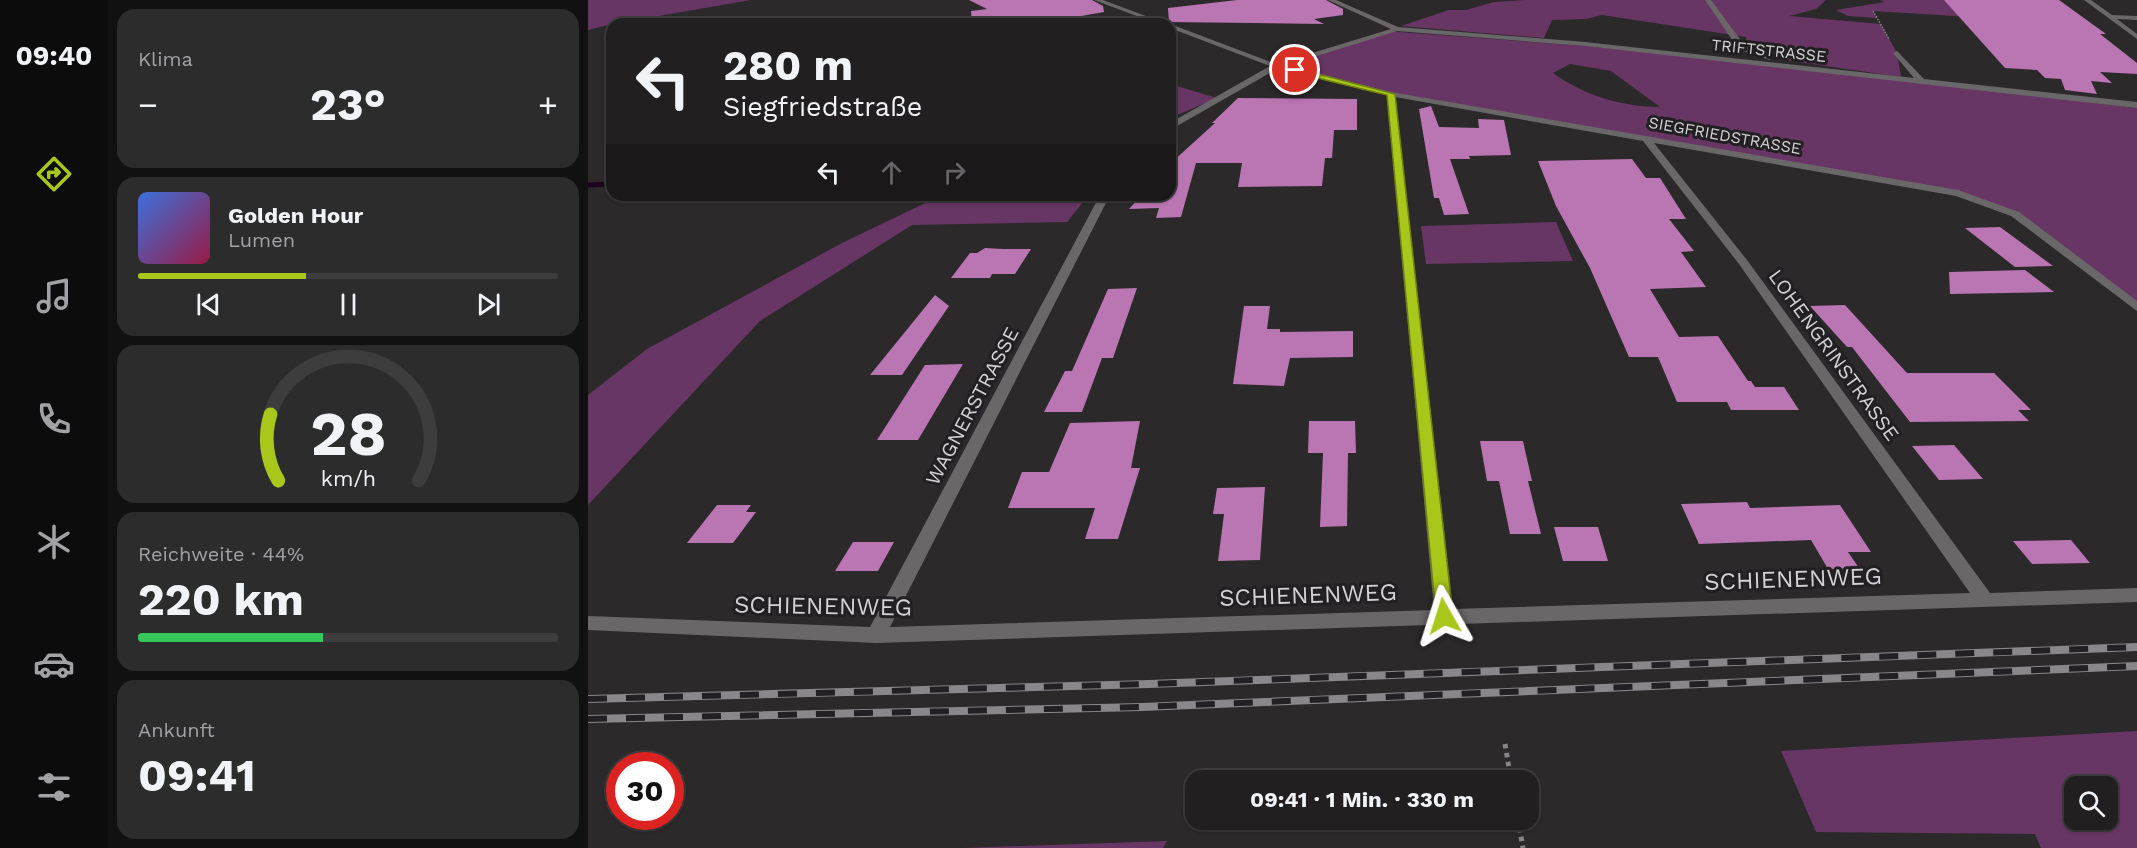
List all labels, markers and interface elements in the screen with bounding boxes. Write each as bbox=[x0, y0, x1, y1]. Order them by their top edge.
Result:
street label: TRIFTSTRASSE bbox=[1711, 35, 1827, 66]
text: 09:40 bbox=[15, 40, 93, 72]
text: 280 m bbox=[723, 41, 853, 90]
icon: left bbox=[624, 42, 702, 120]
pin bbox=[1269, 44, 1320, 95]
text: Klima bbox=[138, 47, 193, 71]
icon: arrive bbox=[1278, 53, 1311, 86]
text: 23° bbox=[310, 78, 386, 131]
text: − bbox=[138, 85, 158, 124]
text: + bbox=[538, 85, 558, 124]
text: Siegfriedstraße bbox=[723, 91, 922, 123]
street label: SIEGFRIEDSTRASSE bbox=[1647, 113, 1803, 158]
icon: directions bbox=[33, 153, 75, 195]
icon: left bbox=[812, 156, 845, 189]
icon: ahead bbox=[875, 156, 908, 189]
icon: right bbox=[938, 156, 971, 189]
text: Golden Hour bbox=[228, 203, 363, 228]
text: Lumen bbox=[228, 228, 295, 252]
street label: LOHENGRINSTRASSE bbox=[1764, 265, 1904, 445]
icon: music bbox=[33, 275, 75, 317]
icon: previous bbox=[192, 288, 225, 321]
icon: pause bbox=[332, 288, 365, 321]
icon: next bbox=[472, 288, 505, 321]
street label: WAGNERSTRASSE bbox=[920, 323, 1024, 489]
text: 28 bbox=[310, 397, 386, 470]
icon: phone bbox=[33, 398, 75, 440]
text: km/h bbox=[320, 466, 376, 491]
icon: climate bbox=[33, 521, 75, 563]
text: Reichweite · 44% bbox=[138, 542, 304, 566]
street label: SCHIENENWEG bbox=[1704, 562, 1882, 596]
text: 220 km bbox=[138, 573, 304, 626]
street label: SCHIENENWEG bbox=[1219, 578, 1397, 612]
position arrow bbox=[1412, 584, 1476, 648]
street label: SCHIENENWEG bbox=[734, 590, 912, 622]
icon: car bbox=[33, 643, 75, 685]
text: Ankunft bbox=[138, 718, 215, 742]
text: 09:41 bbox=[138, 749, 256, 802]
speed limit sign: 30 bbox=[606, 752, 684, 830]
icon: filters bbox=[33, 766, 75, 808]
map controls bbox=[2064, 776, 2118, 830]
button: search bbox=[2064, 776, 2118, 830]
text: 09:41 · 1 Min. · 330 m bbox=[1250, 787, 1474, 812]

